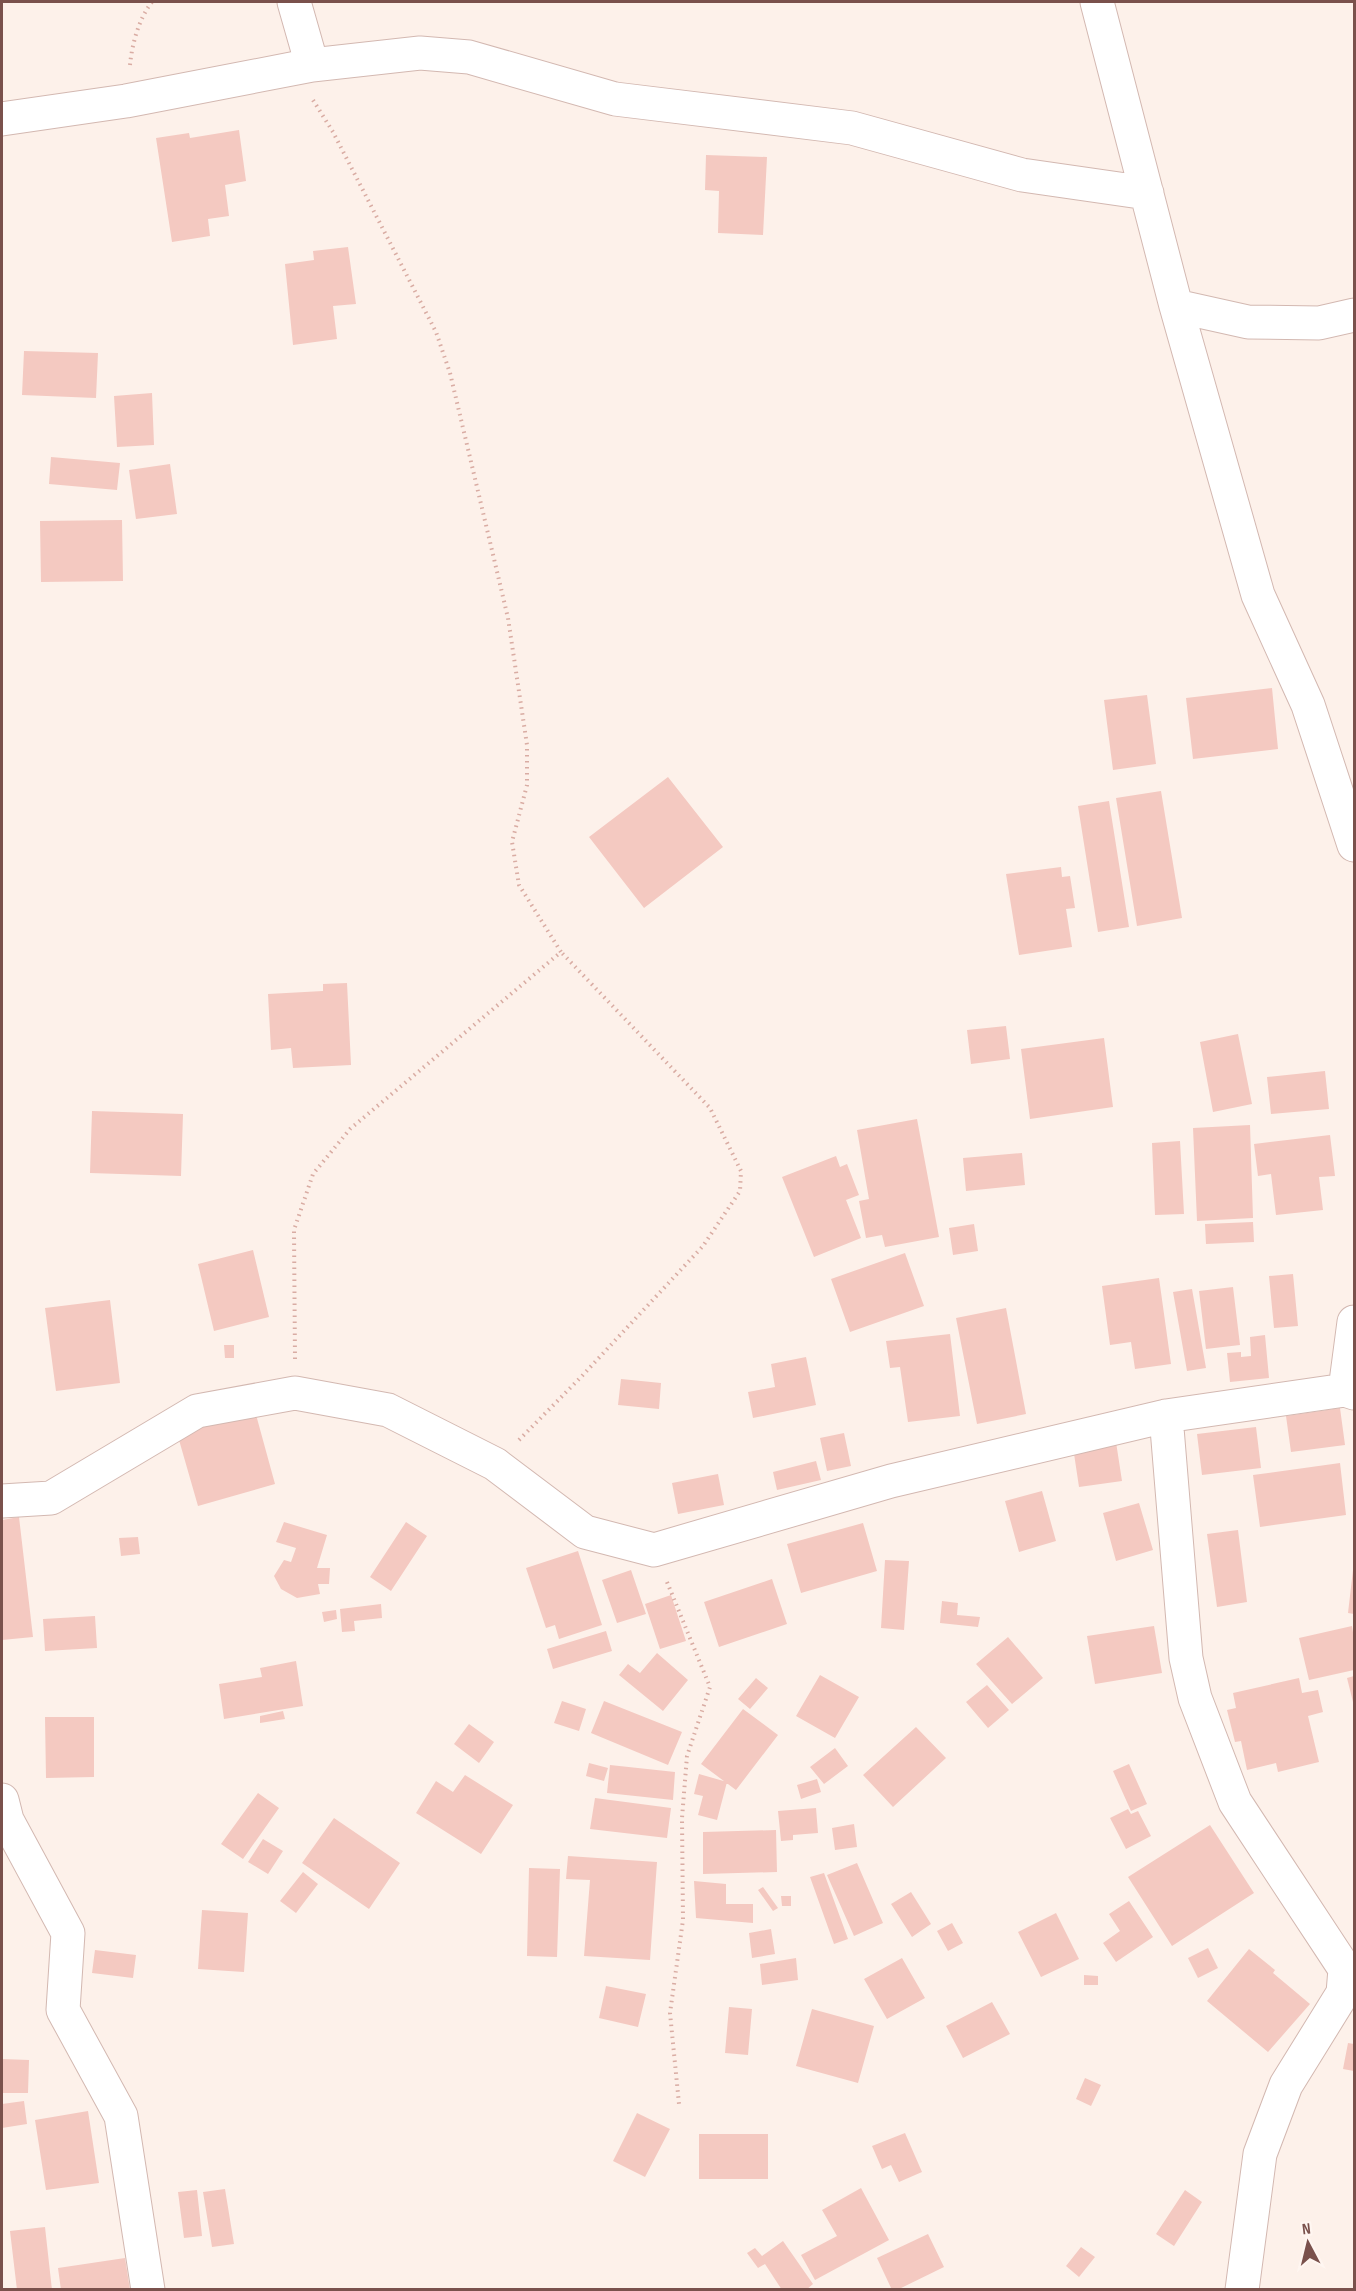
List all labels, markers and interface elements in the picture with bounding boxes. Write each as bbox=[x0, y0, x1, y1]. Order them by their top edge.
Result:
north arrow bbox=[1278, 2213, 1338, 2273]
text: N bbox=[1301, 2220, 1312, 2240]

